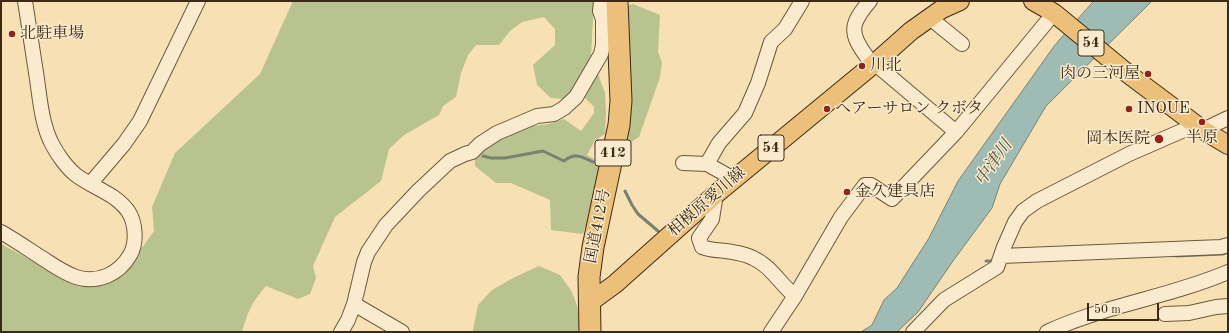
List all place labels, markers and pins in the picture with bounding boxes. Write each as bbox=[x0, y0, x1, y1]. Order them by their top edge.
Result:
place label: 北駐車場 bbox=[20, 24, 84, 44]
marker: 北駐車場 bbox=[7, 29, 17, 39]
place label: 川北 bbox=[870, 56, 902, 76]
marker: 川北 bbox=[857, 61, 867, 71]
place label: 肉の三河屋 bbox=[1060, 64, 1140, 84]
marker: 肉の三河屋 bbox=[1143, 69, 1153, 79]
place label: ヘアーサロン クボタ bbox=[835, 99, 983, 119]
place label: INOUE bbox=[1137, 99, 1190, 119]
marker: ヘアーサロン クボタ bbox=[822, 104, 832, 114]
marker: INOUE bbox=[1124, 104, 1134, 114]
marker: 半原 bbox=[1197, 117, 1207, 127]
place label: 半原 bbox=[1186, 128, 1218, 148]
place label: 岡本医院 bbox=[1086, 129, 1150, 149]
marker: 岡本医院 bbox=[1153, 133, 1165, 145]
place label: 金久建具店 bbox=[855, 182, 935, 202]
marker: 金久建具店 bbox=[842, 187, 852, 197]

